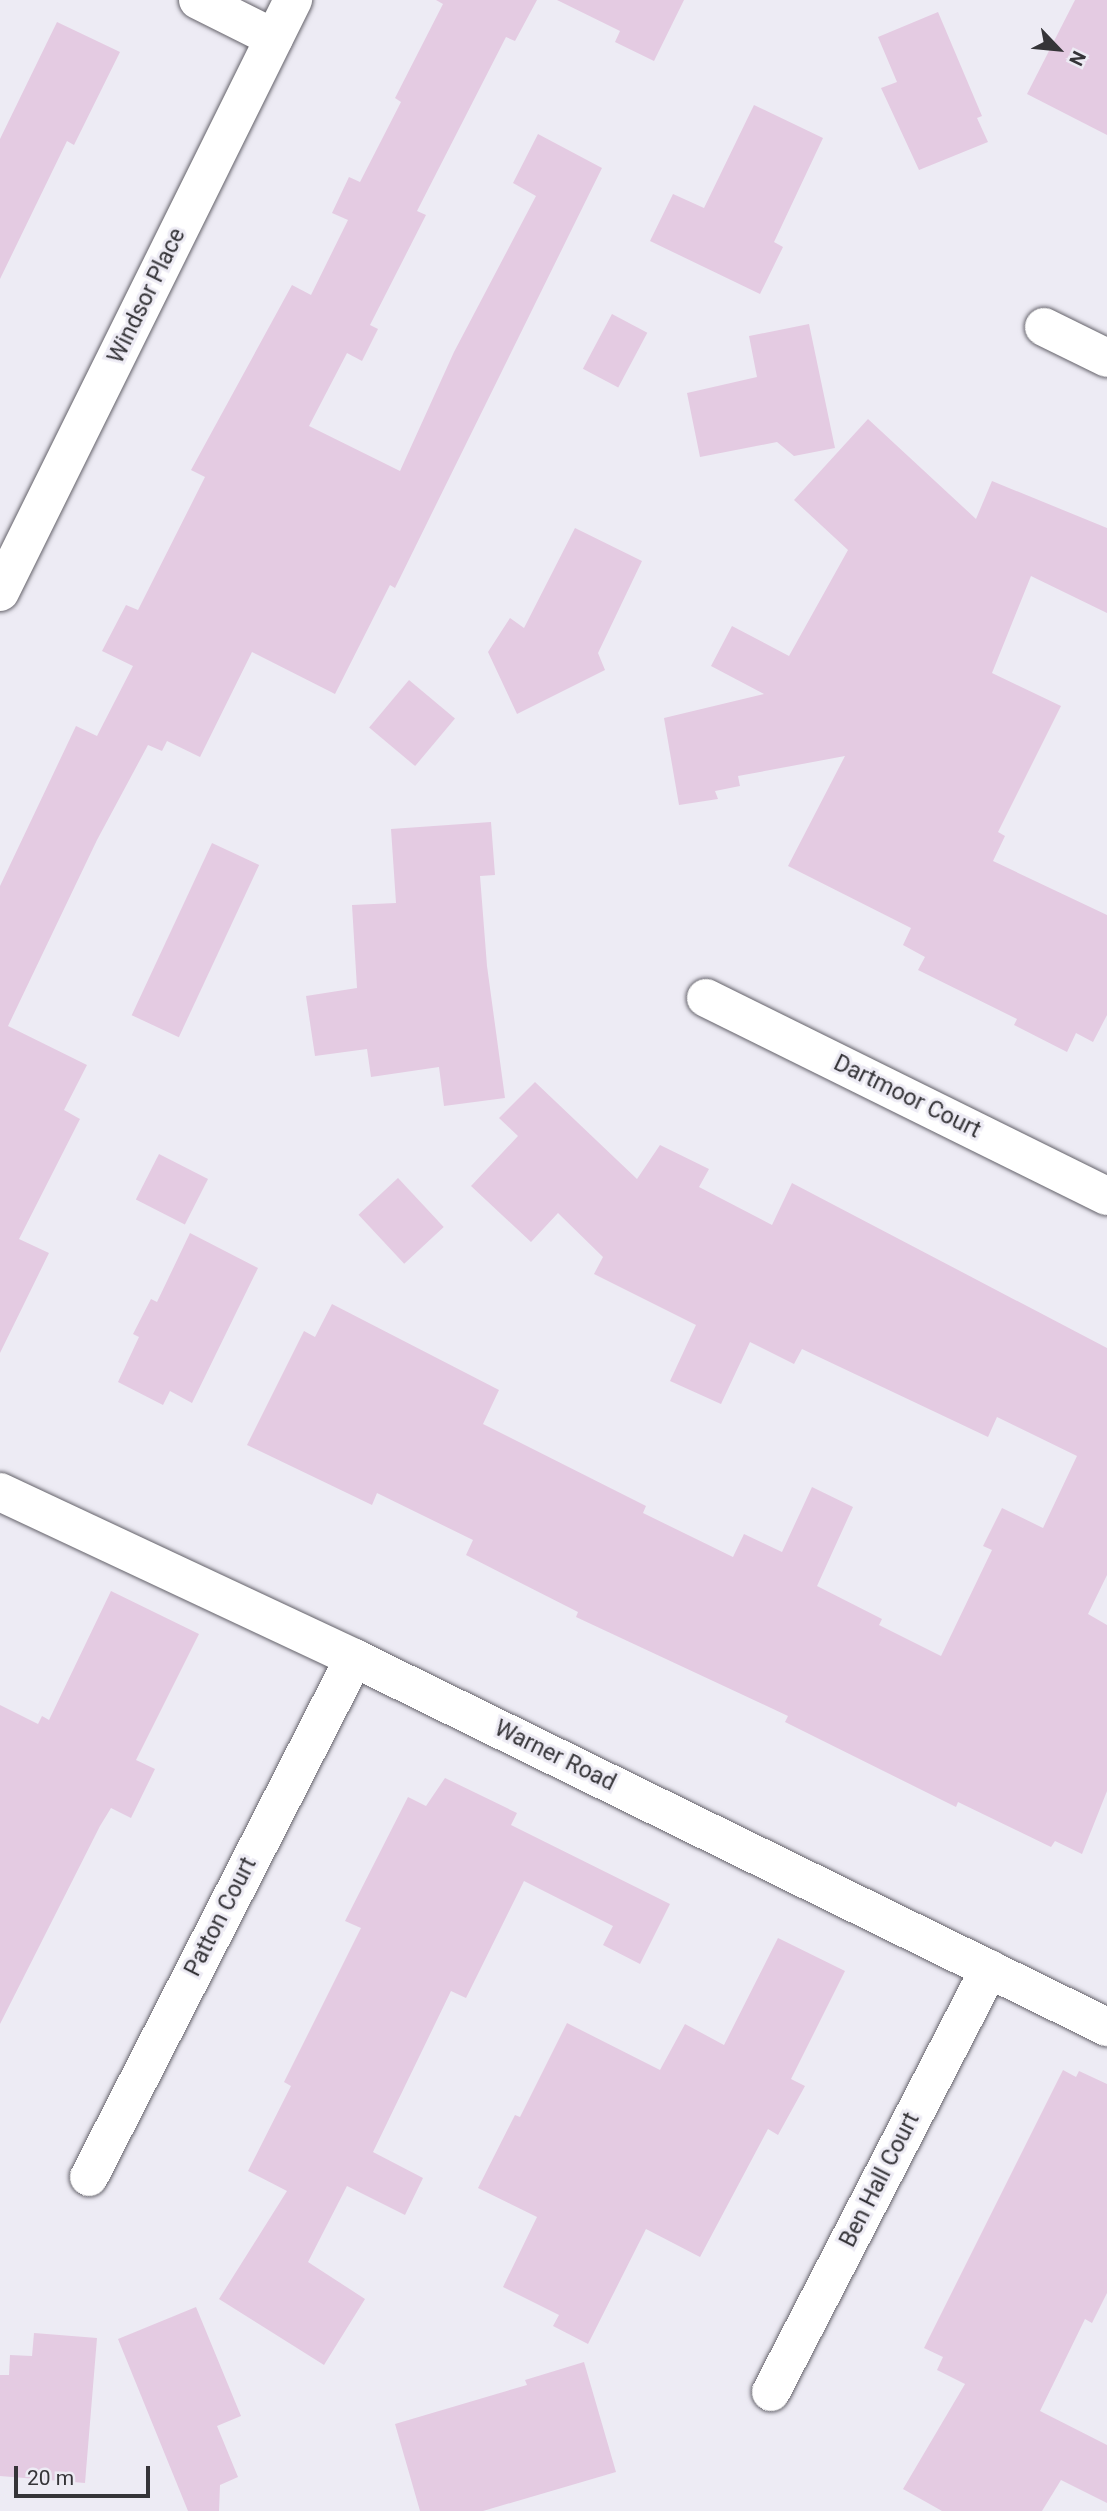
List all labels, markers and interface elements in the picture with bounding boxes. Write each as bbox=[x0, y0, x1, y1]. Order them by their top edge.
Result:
north arrow bbox=[1023, 14, 1093, 84]
text: N bbox=[1064, 47, 1091, 69]
street label: Windsor Place bbox=[102, 224, 192, 368]
street label: Dartmoor Court bbox=[829, 1050, 985, 1144]
street label: Warner Road bbox=[490, 1715, 620, 1797]
street label: Patton Court bbox=[179, 1853, 263, 1981]
street label: Ben Hall Court bbox=[834, 2108, 926, 2252]
scale bar bbox=[18, 2452, 154, 2496]
text: 20 m bbox=[27, 2466, 74, 2490]

